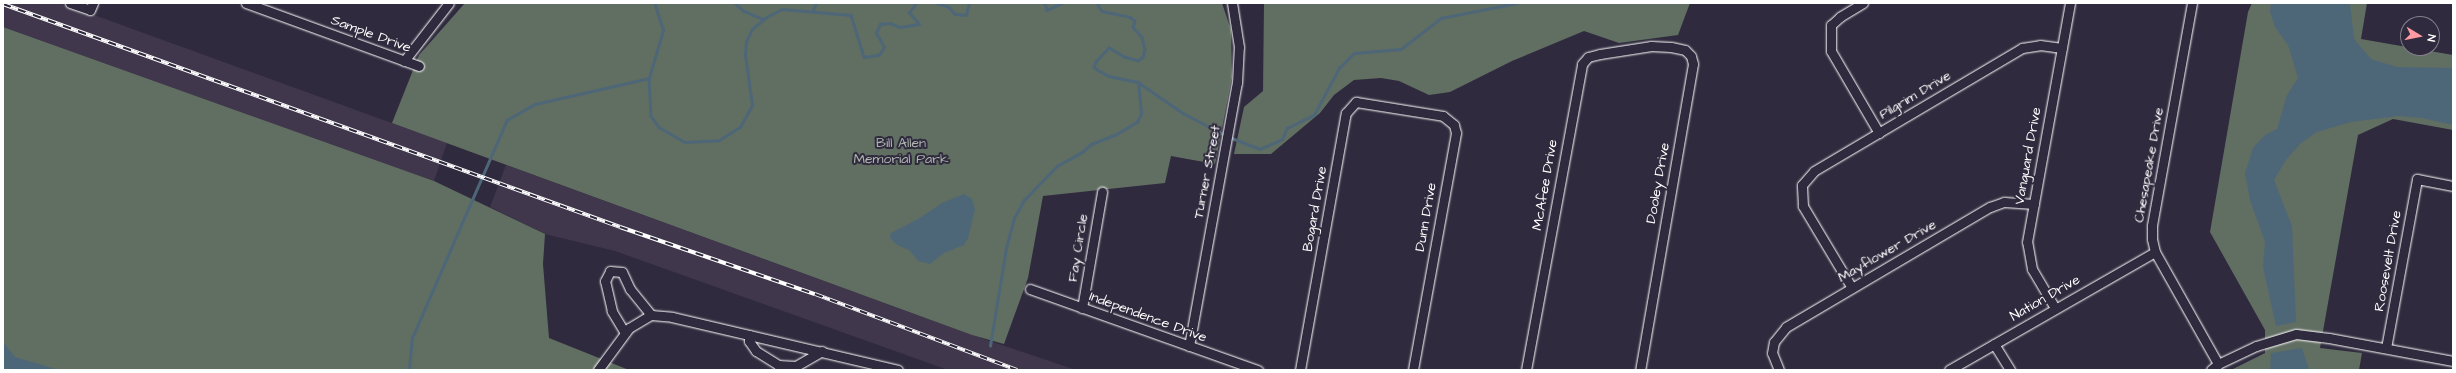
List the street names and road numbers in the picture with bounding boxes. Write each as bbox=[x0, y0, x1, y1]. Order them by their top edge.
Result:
street label: Sample Drive bbox=[329, 12, 413, 56]
street label: Pilgrim Drive bbox=[1876, 67, 1954, 123]
street label: Vanguard Drive bbox=[2011, 106, 2045, 206]
street label: Chesapeake Drive bbox=[2131, 106, 2167, 224]
street label: Turner Street bbox=[1190, 124, 1224, 220]
street label: McAfee Drive bbox=[1529, 138, 1561, 232]
street label: Dooley Drive bbox=[1643, 141, 1673, 225]
street label: Bogard Drive bbox=[1299, 165, 1331, 253]
street label: Dunn Drive bbox=[1412, 181, 1440, 253]
street label: Roosevelt Drive bbox=[2371, 209, 2405, 313]
street label: Fay Circle bbox=[1064, 213, 1092, 283]
street label: Mayflower Drive bbox=[1835, 216, 1939, 286]
street label: Nation Drive bbox=[2007, 271, 2083, 325]
street label: Independence Drive bbox=[1087, 288, 1209, 346]

